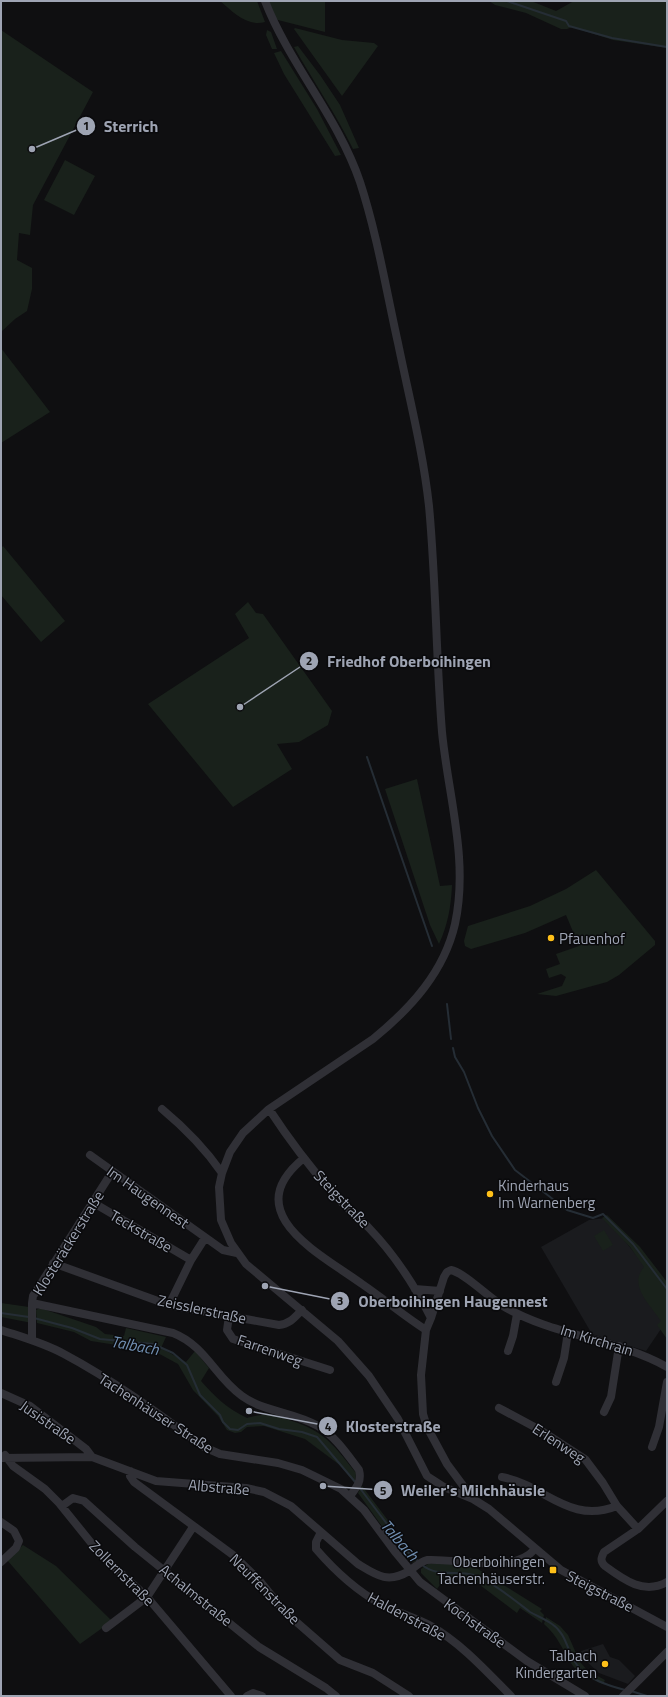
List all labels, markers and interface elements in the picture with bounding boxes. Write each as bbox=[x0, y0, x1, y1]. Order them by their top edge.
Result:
callout: Sterrich bbox=[76, 112, 167, 140]
text: Sterrich bbox=[104, 114, 158, 138]
text: 1 bbox=[83, 116, 89, 135]
callout: Friedhof Oberboihingen bbox=[299, 647, 499, 675]
text: Friedhof Oberboihingen bbox=[327, 649, 491, 673]
text: 2 bbox=[306, 651, 312, 670]
place label: Pfauenhof bbox=[559, 927, 625, 950]
marker: Pfauenhof bbox=[546, 933, 556, 943]
street label: Im Haugennest bbox=[102, 1160, 195, 1234]
street label: Steigstraße bbox=[308, 1165, 376, 1233]
place label: Kinderhaus Im Warnenberg bbox=[498, 1174, 596, 1214]
street label: Klosteräckerstraße bbox=[26, 1186, 110, 1300]
marker: Kinderhaus Im Warnenberg bbox=[485, 1189, 495, 1199]
street label: Teckstraße bbox=[105, 1204, 177, 1258]
callout: Oberboihingen Haugennest bbox=[330, 1287, 555, 1315]
street label: Zeisslerstraße bbox=[156, 1288, 248, 1330]
text: Oberboihingen Haugennest bbox=[358, 1289, 548, 1313]
text: 3 bbox=[337, 1291, 343, 1310]
street label: Im Kirchrain bbox=[558, 1318, 636, 1362]
street label: Farrenweg bbox=[234, 1328, 306, 1372]
water label: Talbach bbox=[109, 1329, 162, 1361]
street label: Tachenhäuser Straße bbox=[94, 1367, 218, 1459]
street label: Jusistraße bbox=[15, 1394, 81, 1450]
callout: Klosterstraße bbox=[318, 1412, 449, 1440]
text: Klosterstraße bbox=[345, 1414, 441, 1438]
text: 4 bbox=[325, 1417, 332, 1436]
street label: Erlenweg bbox=[528, 1417, 590, 1469]
street label: Albstraße bbox=[187, 1473, 251, 1501]
callout: Weiler's Milchhäusle bbox=[373, 1476, 553, 1504]
text: Weiler's Milchhäusle bbox=[401, 1478, 545, 1502]
text: 5 bbox=[380, 1481, 387, 1500]
water label: Talbach bbox=[375, 1514, 426, 1567]
street label: Zollernstraße bbox=[84, 1535, 160, 1611]
street label: Neuffenstraße bbox=[224, 1548, 306, 1630]
place label: Oberboihingen Tachenhäuserstr. bbox=[438, 1550, 545, 1590]
street label: Achalmstraße bbox=[155, 1558, 237, 1632]
street label: Steigstraße bbox=[562, 1564, 638, 1618]
marker: Oberboihingen Tachenhäuserstr. bbox=[548, 1565, 558, 1575]
street label: Haldenstraße bbox=[364, 1586, 450, 1646]
street label: Kochstraße bbox=[439, 1593, 511, 1653]
place label: Talbach Kindergarten bbox=[515, 1644, 597, 1684]
marker: Talbach Kindergarten bbox=[600, 1659, 610, 1669]

